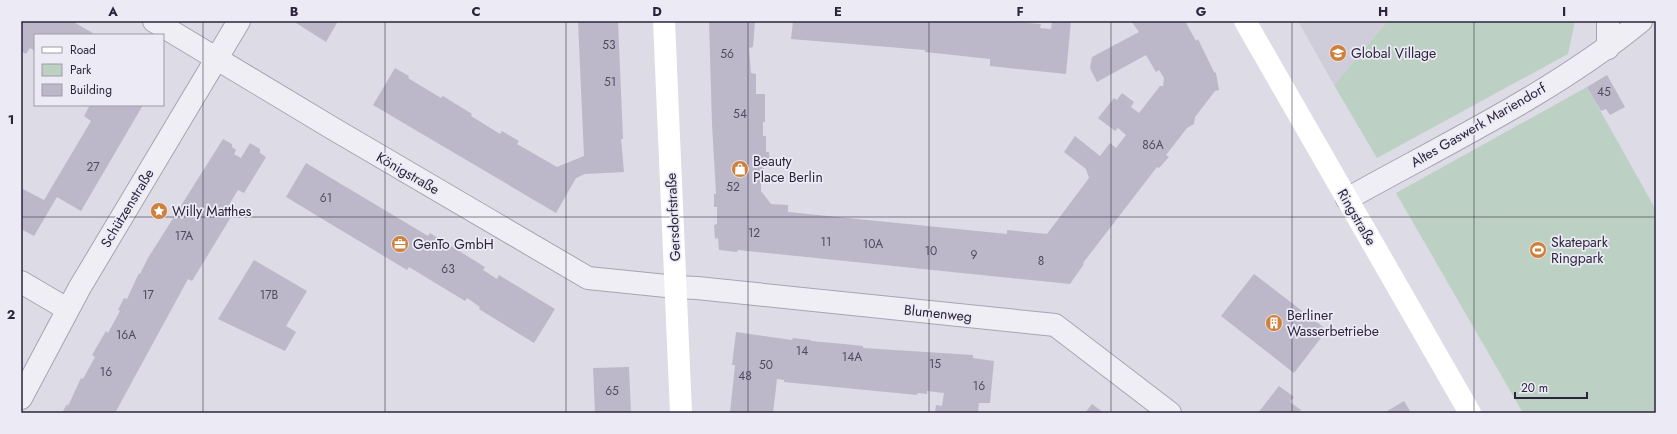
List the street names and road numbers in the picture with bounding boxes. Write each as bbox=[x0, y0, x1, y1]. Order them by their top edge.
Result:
street label: Altes Gaswerk Mariendorf bbox=[1407, 78, 1550, 172]
street label: Königstraße bbox=[373, 147, 443, 199]
street label: Schützenstraße bbox=[96, 165, 158, 251]
street label: Gersdorfstraße bbox=[661, 172, 685, 262]
street label: Ringstraße bbox=[1333, 185, 1381, 249]
street label: Blumenweg bbox=[903, 299, 973, 327]

